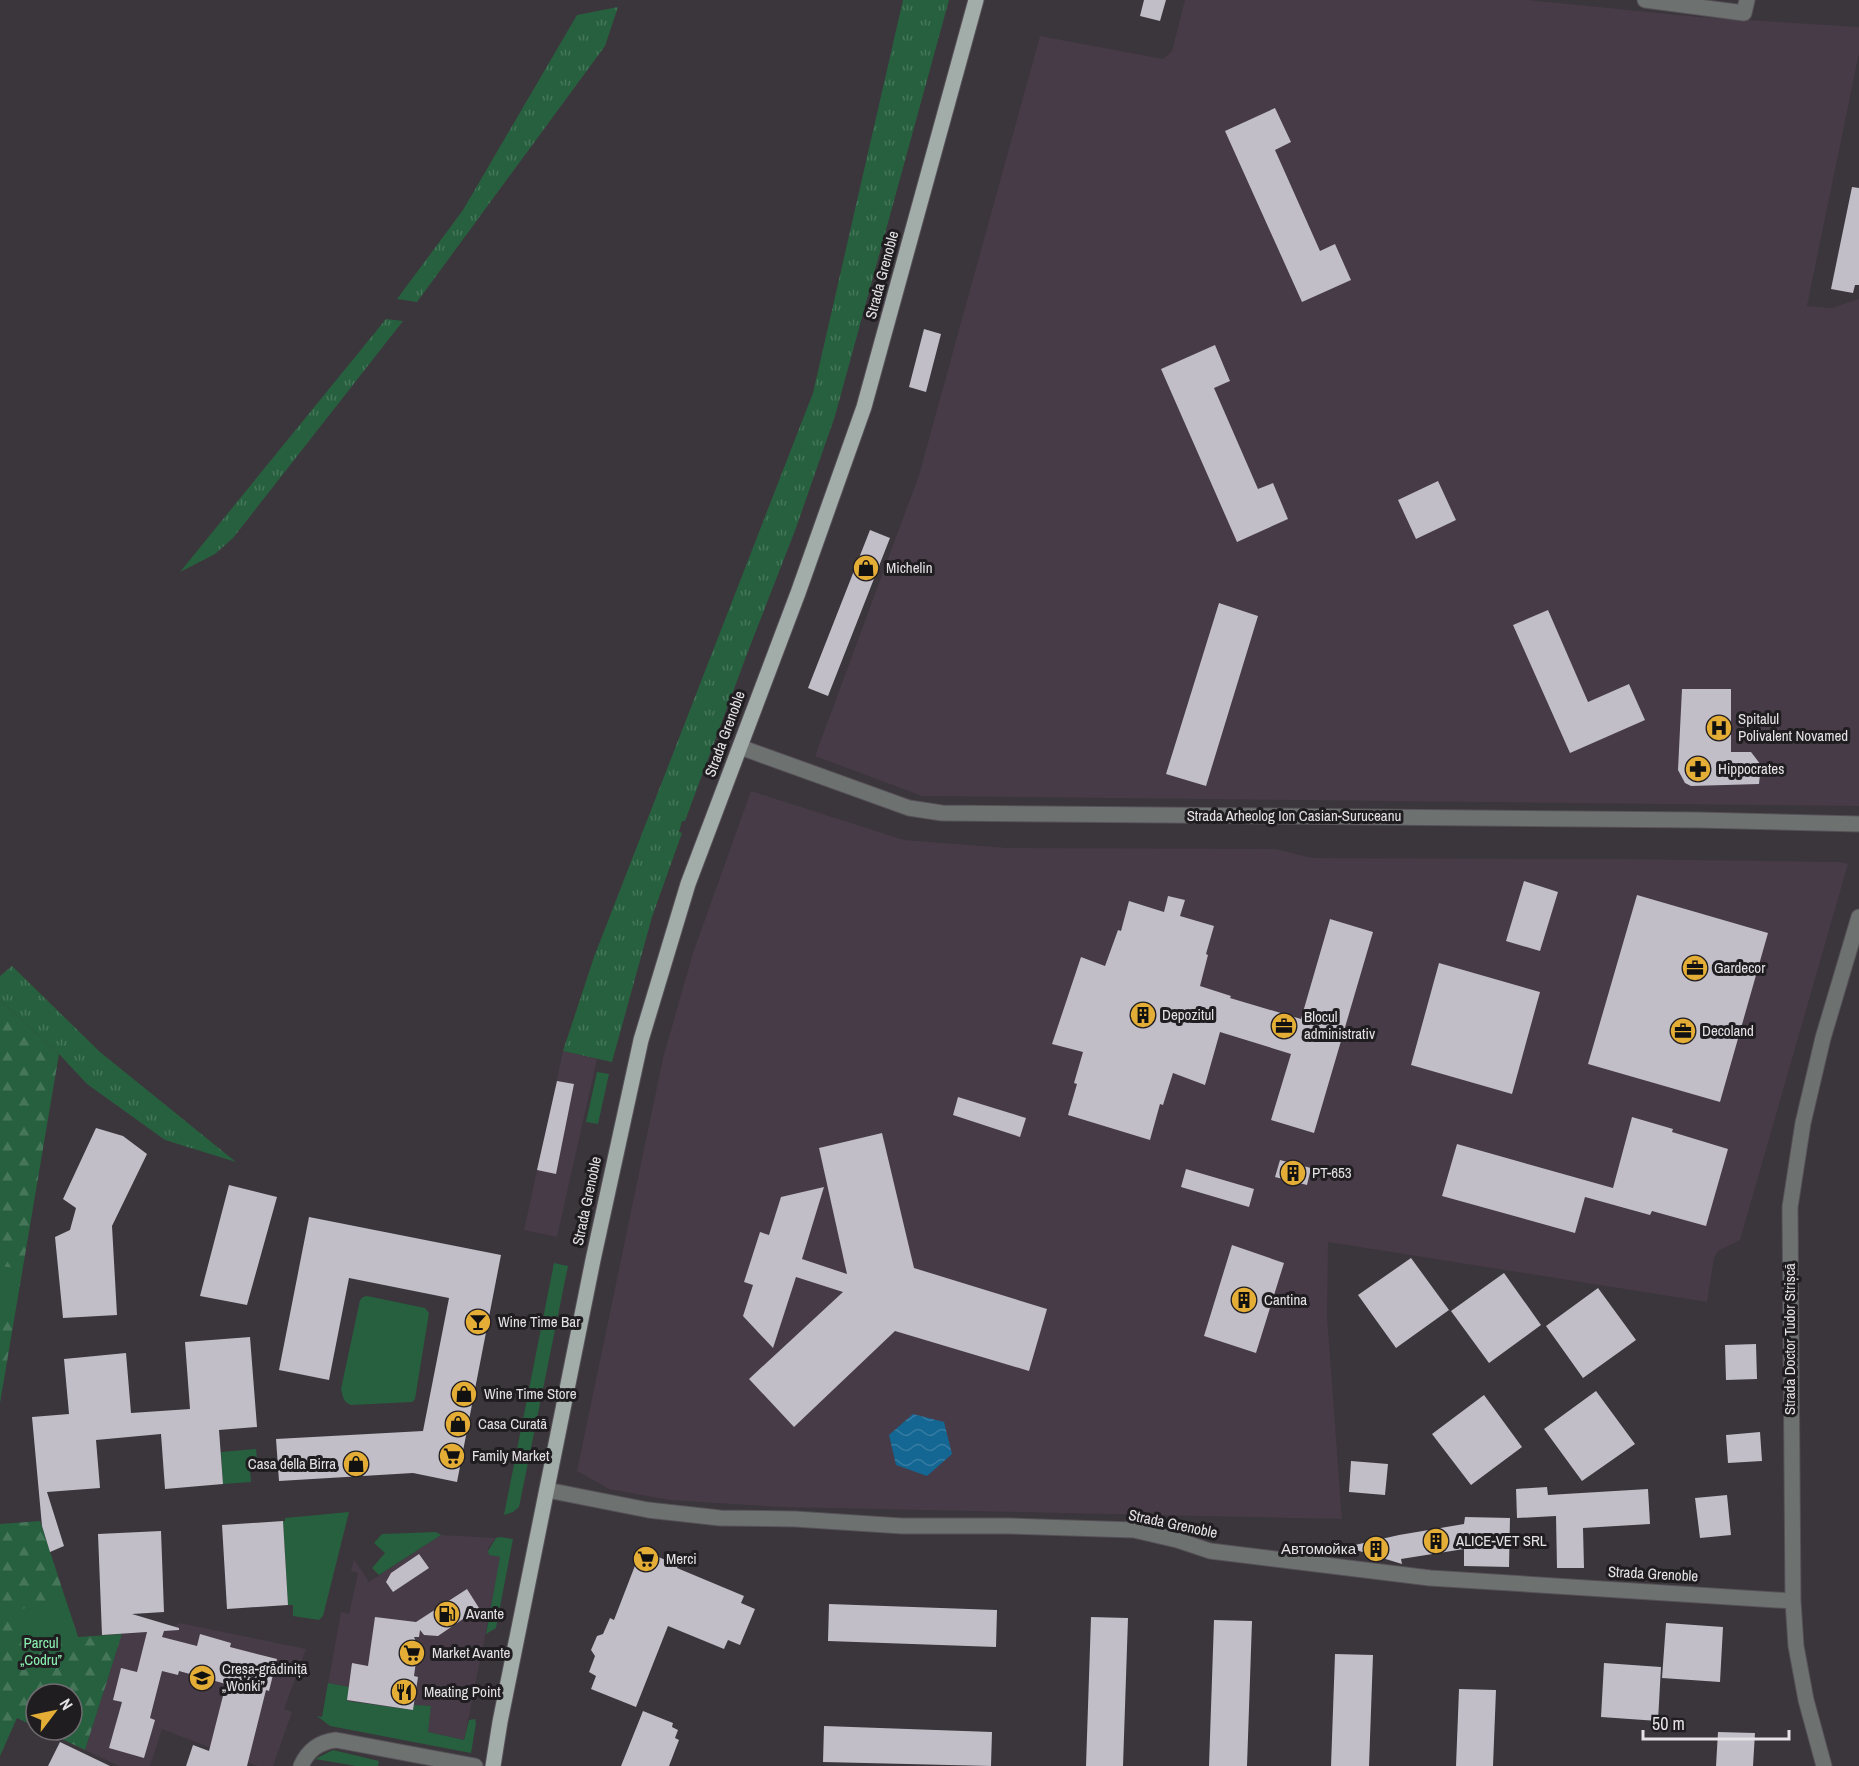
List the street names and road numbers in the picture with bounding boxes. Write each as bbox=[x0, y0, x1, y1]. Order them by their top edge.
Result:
street label: Strada Grenoble bbox=[860, 228, 903, 321]
street label: Strada Grenoble bbox=[699, 688, 750, 780]
street label: Strada Arheolog Ion Casian-Suruceanu bbox=[1187, 805, 1401, 826]
street label: Strada Grenoble bbox=[567, 1154, 606, 1247]
street label: Strada Doctor Tudor Strișcă bbox=[1779, 1263, 1800, 1415]
street label: Strada Grenoble bbox=[1127, 1504, 1220, 1543]
street label: Strada Grenoble bbox=[1607, 1561, 1699, 1586]

